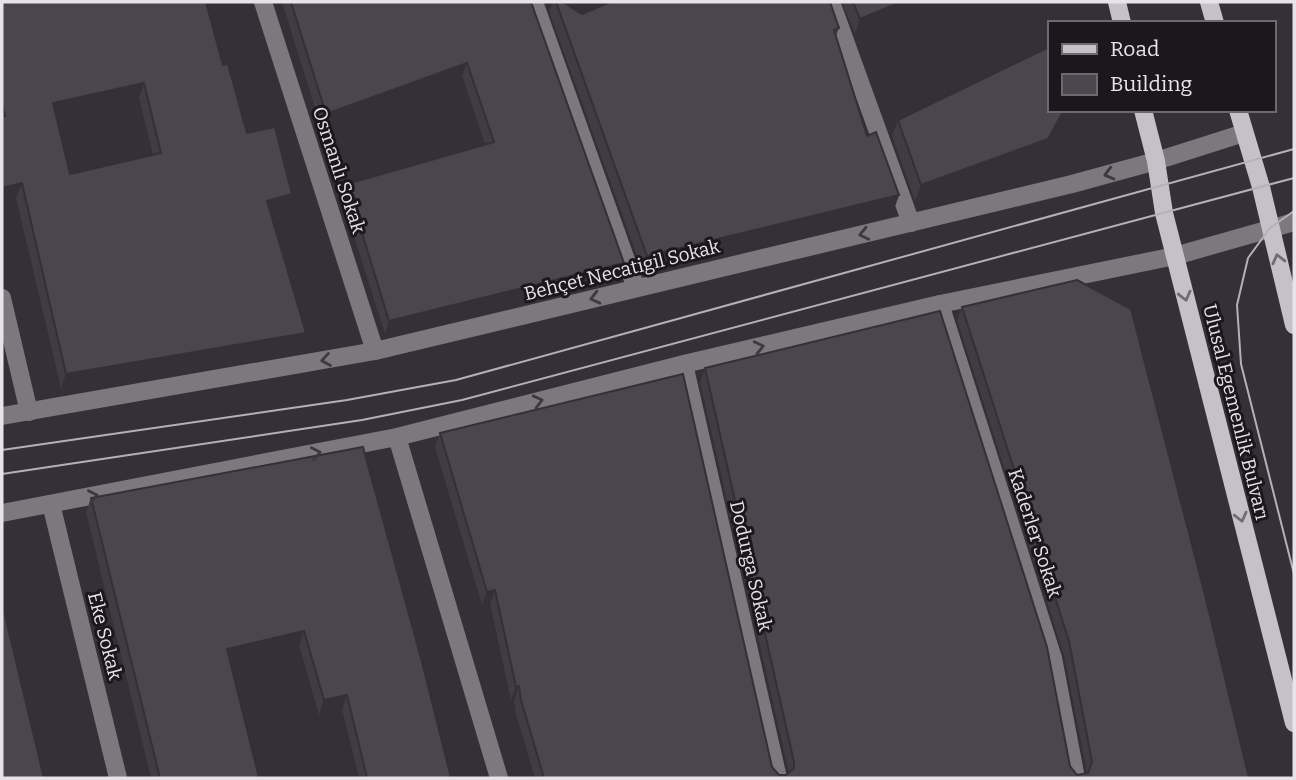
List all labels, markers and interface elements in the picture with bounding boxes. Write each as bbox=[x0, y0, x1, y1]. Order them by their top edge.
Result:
legend bbox=[1048, 21, 1275, 112]
text: Road bbox=[1110, 36, 1159, 62]
text: Building bbox=[1110, 71, 1193, 97]
street label: Osmanlı Sokak bbox=[308, 104, 370, 237]
one-way arrow bbox=[1103, 166, 1115, 180]
one-way arrow bbox=[858, 226, 870, 240]
street label: Behçet Necatigil Sokak bbox=[522, 234, 722, 305]
one-way arrow bbox=[1272, 253, 1286, 265]
one-way arrow bbox=[589, 290, 601, 304]
one-way arrow bbox=[1177, 290, 1191, 302]
street label: Ulusal Egemenlik Bulvarı bbox=[1198, 302, 1274, 523]
one-way arrow bbox=[753, 340, 765, 355]
one-way arrow bbox=[320, 352, 332, 367]
one-way arrow bbox=[532, 395, 544, 409]
one-way arrow bbox=[310, 446, 322, 461]
street label: Kaderler Sokak bbox=[1003, 466, 1067, 601]
one-way arrow bbox=[87, 490, 99, 505]
street label: Dodurga Sokak bbox=[725, 498, 777, 634]
one-way arrow bbox=[1233, 510, 1247, 522]
street label: Eke Sokak bbox=[83, 590, 127, 682]

